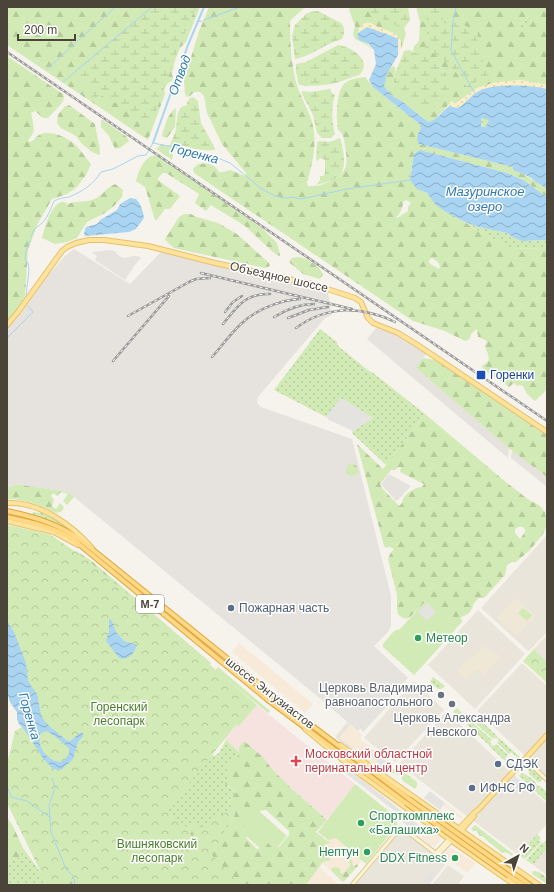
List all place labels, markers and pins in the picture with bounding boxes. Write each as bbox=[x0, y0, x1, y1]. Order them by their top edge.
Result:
place label: Горенки bbox=[490, 368, 534, 382]
marker: Горенки bbox=[475, 369, 487, 381]
place label: Пожарная часть bbox=[239, 601, 329, 615]
marker: Пожарная часть bbox=[226, 603, 236, 613]
place label: Метеор bbox=[426, 631, 468, 645]
marker: Метеор bbox=[413, 633, 423, 643]
place label: Церковь Владимира равноапостольного bbox=[319, 681, 433, 709]
marker: Церковь Владимира равноапостольного bbox=[436, 690, 446, 700]
marker: Церковь Александра Невского bbox=[447, 699, 457, 709]
place label: Церковь Александра Невского bbox=[394, 711, 511, 739]
place label: Московский областной перинатальный центр bbox=[305, 747, 432, 775]
marker: Московский областной перинатальный центр bbox=[290, 755, 302, 767]
place label: СДЭК bbox=[506, 757, 538, 771]
marker: СДЭК bbox=[493, 759, 503, 769]
place label: ИФНС РФ bbox=[480, 781, 535, 795]
marker: ИФНС РФ bbox=[467, 783, 477, 793]
place label: Спорткомплекс «Балашиха» bbox=[369, 809, 455, 837]
marker: Спорткомплекс «Балашиха» bbox=[356, 818, 366, 828]
place label: Нептун bbox=[319, 845, 359, 859]
marker: Нептун bbox=[362, 847, 372, 857]
place label: DDX Fitness bbox=[380, 851, 447, 865]
marker: DDX Fitness bbox=[450, 853, 460, 863]

